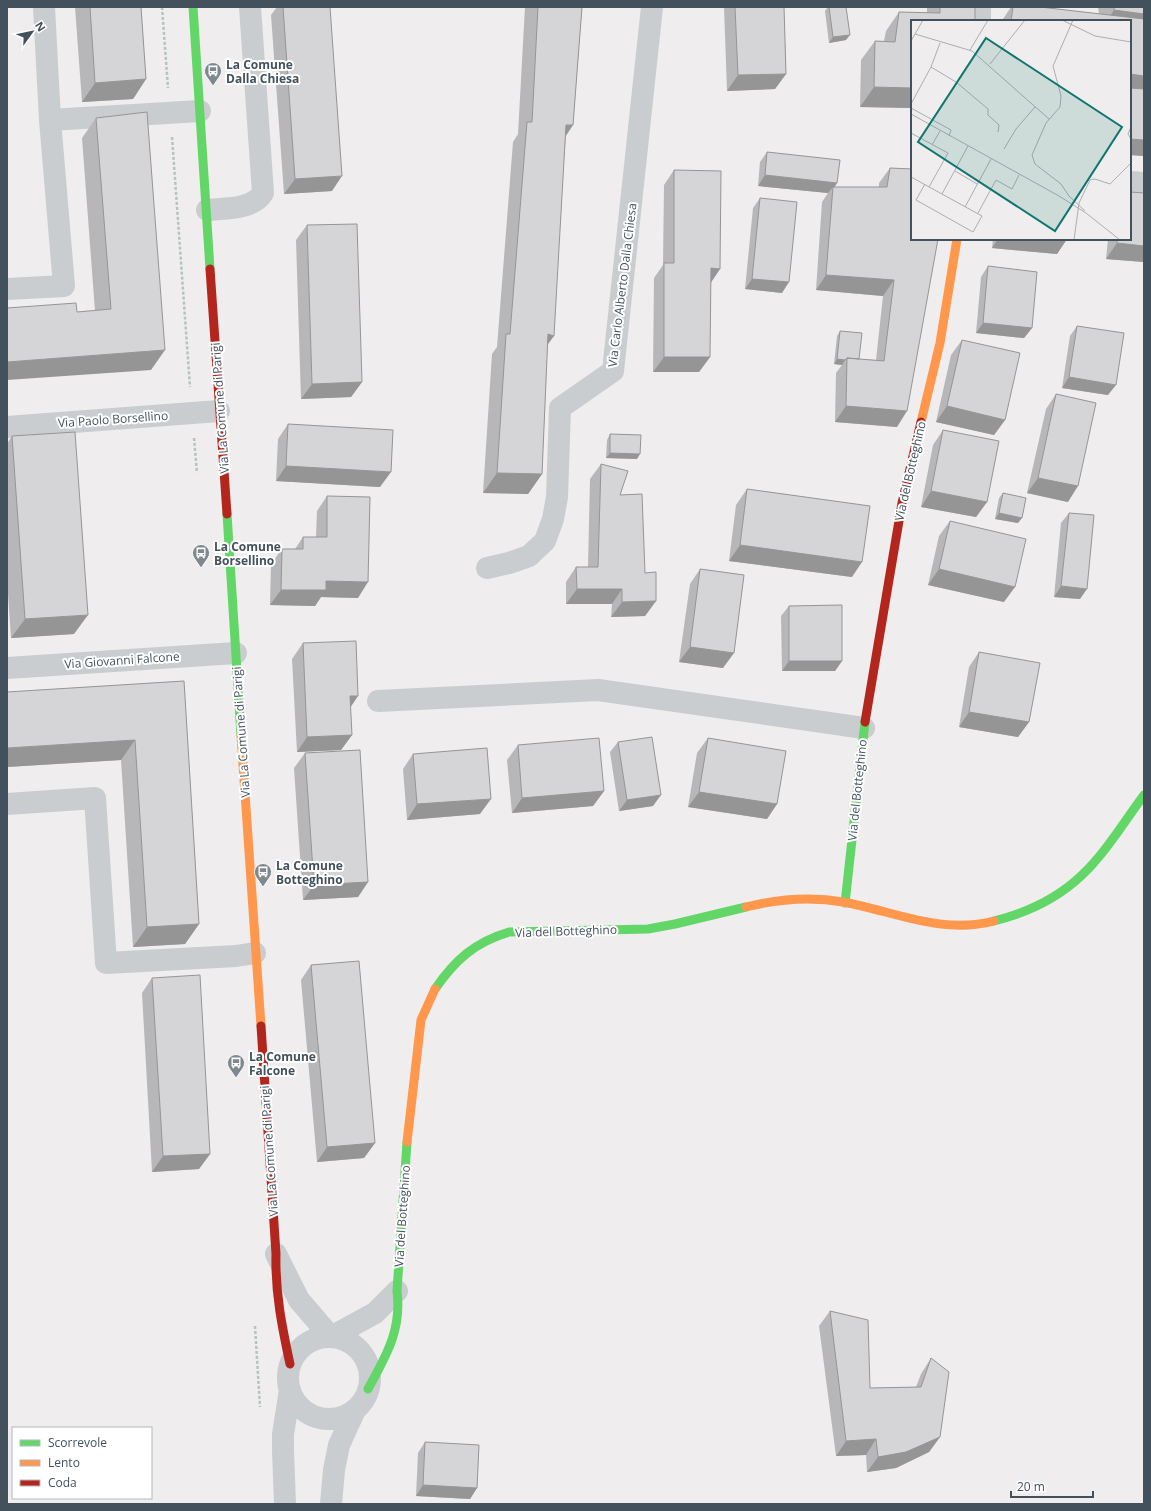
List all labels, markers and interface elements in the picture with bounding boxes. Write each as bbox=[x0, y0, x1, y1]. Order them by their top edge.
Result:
north arrow bbox=[12, 12, 52, 52]
text: N bbox=[32, 18, 50, 34]
inset map bbox=[911, 20, 1131, 240]
place label: La Comune Dalla Chiesa bbox=[226, 56, 299, 87]
bus stop icon: La Comune Dalla Chiesa bbox=[203, 61, 223, 86]
street label: Via Carlo Alberto Dalla Chiesa bbox=[604, 202, 640, 368]
street label: Via La Comune di Parigi bbox=[207, 342, 233, 474]
street label: Via Paolo Borsellino bbox=[57, 407, 169, 431]
street label: Via del Botteghino bbox=[890, 419, 930, 523]
place label: La Comune Borsellino bbox=[214, 538, 281, 569]
bus stop icon: La Comune Borsellino bbox=[191, 543, 211, 568]
street label: Via Giovanni Falcone bbox=[64, 647, 180, 673]
street label: Via La Comune di Parigi bbox=[228, 666, 254, 798]
street label: Via del Botteghino bbox=[843, 738, 871, 842]
place label: La Comune Botteghino bbox=[276, 857, 343, 888]
bus stop icon: La Comune Botteghino bbox=[253, 862, 273, 887]
street label: Via del Botteghino bbox=[515, 921, 617, 941]
place label: La Comune Falcone bbox=[249, 1048, 316, 1079]
bus stop icon: La Comune Falcone bbox=[226, 1053, 246, 1078]
street label: Via La Comune di Parigi bbox=[256, 1085, 282, 1217]
street label: Via del Botteghino bbox=[390, 1165, 414, 1267]
legend bbox=[12, 1427, 152, 1499]
text: Scorrevole bbox=[48, 1434, 107, 1451]
text: Lento bbox=[48, 1454, 80, 1471]
scale bar bbox=[1011, 1473, 1093, 1499]
text: Coda bbox=[48, 1474, 77, 1491]
text: 20 m bbox=[1017, 1478, 1045, 1495]

